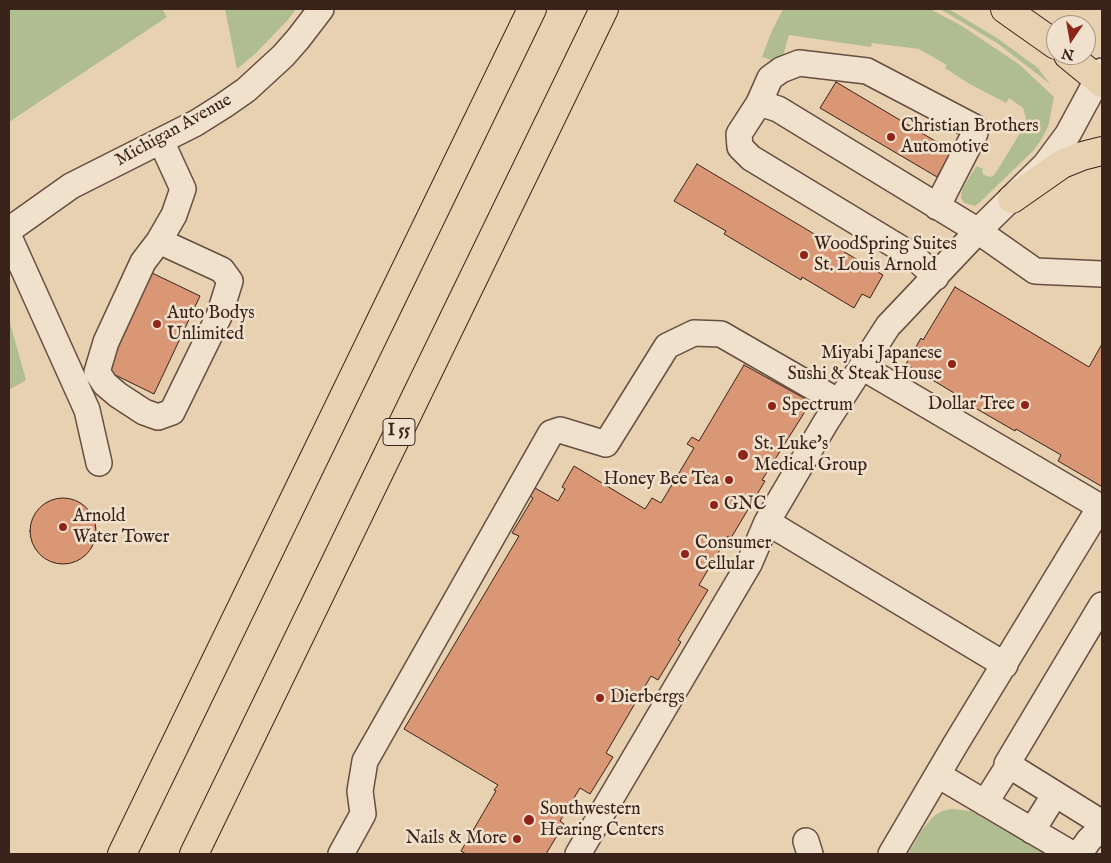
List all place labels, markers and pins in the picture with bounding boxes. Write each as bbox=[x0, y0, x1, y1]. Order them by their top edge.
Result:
place label: Christian Brothers Automotive bbox=[901, 116, 1039, 158]
marker: Christian Brothers Automotive bbox=[885, 131, 897, 143]
place label: WoodSpring Suites St. Louis Arnold bbox=[814, 234, 957, 276]
marker: WoodSpring Suites St. Louis Arnold bbox=[798, 249, 810, 261]
place label: Auto Bodys Unlimited bbox=[167, 303, 255, 346]
marker: Auto Bodys Unlimited bbox=[151, 318, 163, 330]
place label: Miyabi Japanese Sushi & Steak House bbox=[788, 343, 942, 386]
marker: Miyabi Japanese Sushi & Steak House bbox=[946, 358, 958, 370]
place label: Dollar Tree bbox=[928, 394, 1015, 416]
place label: Spectrum bbox=[782, 395, 853, 417]
marker: Dollar Tree bbox=[1019, 399, 1031, 411]
marker: Spectrum bbox=[766, 400, 778, 412]
place label: St. Luke's Medical Group bbox=[754, 434, 867, 476]
marker: St. Luke's Medical Group bbox=[736, 448, 750, 462]
place label: Honey Bee Tea bbox=[604, 469, 719, 491]
marker: Honey Bee Tea bbox=[723, 474, 735, 486]
place label: GNC bbox=[724, 494, 766, 516]
marker: GNC bbox=[708, 499, 720, 511]
place label: Arnold Water Tower bbox=[73, 506, 169, 548]
marker: Arnold Water Tower bbox=[57, 521, 69, 533]
place label: Consumer Cellular bbox=[695, 533, 771, 576]
marker: Consumer Cellular bbox=[679, 548, 691, 560]
place label: Dierbergs bbox=[610, 687, 685, 709]
marker: Dierbergs bbox=[594, 692, 606, 704]
place label: Southwestern Hearing Centers bbox=[540, 799, 664, 842]
marker: Southwestern Hearing Centers bbox=[522, 813, 536, 827]
place label: Nails & More bbox=[405, 828, 507, 850]
marker: Nails & More bbox=[511, 833, 523, 845]

